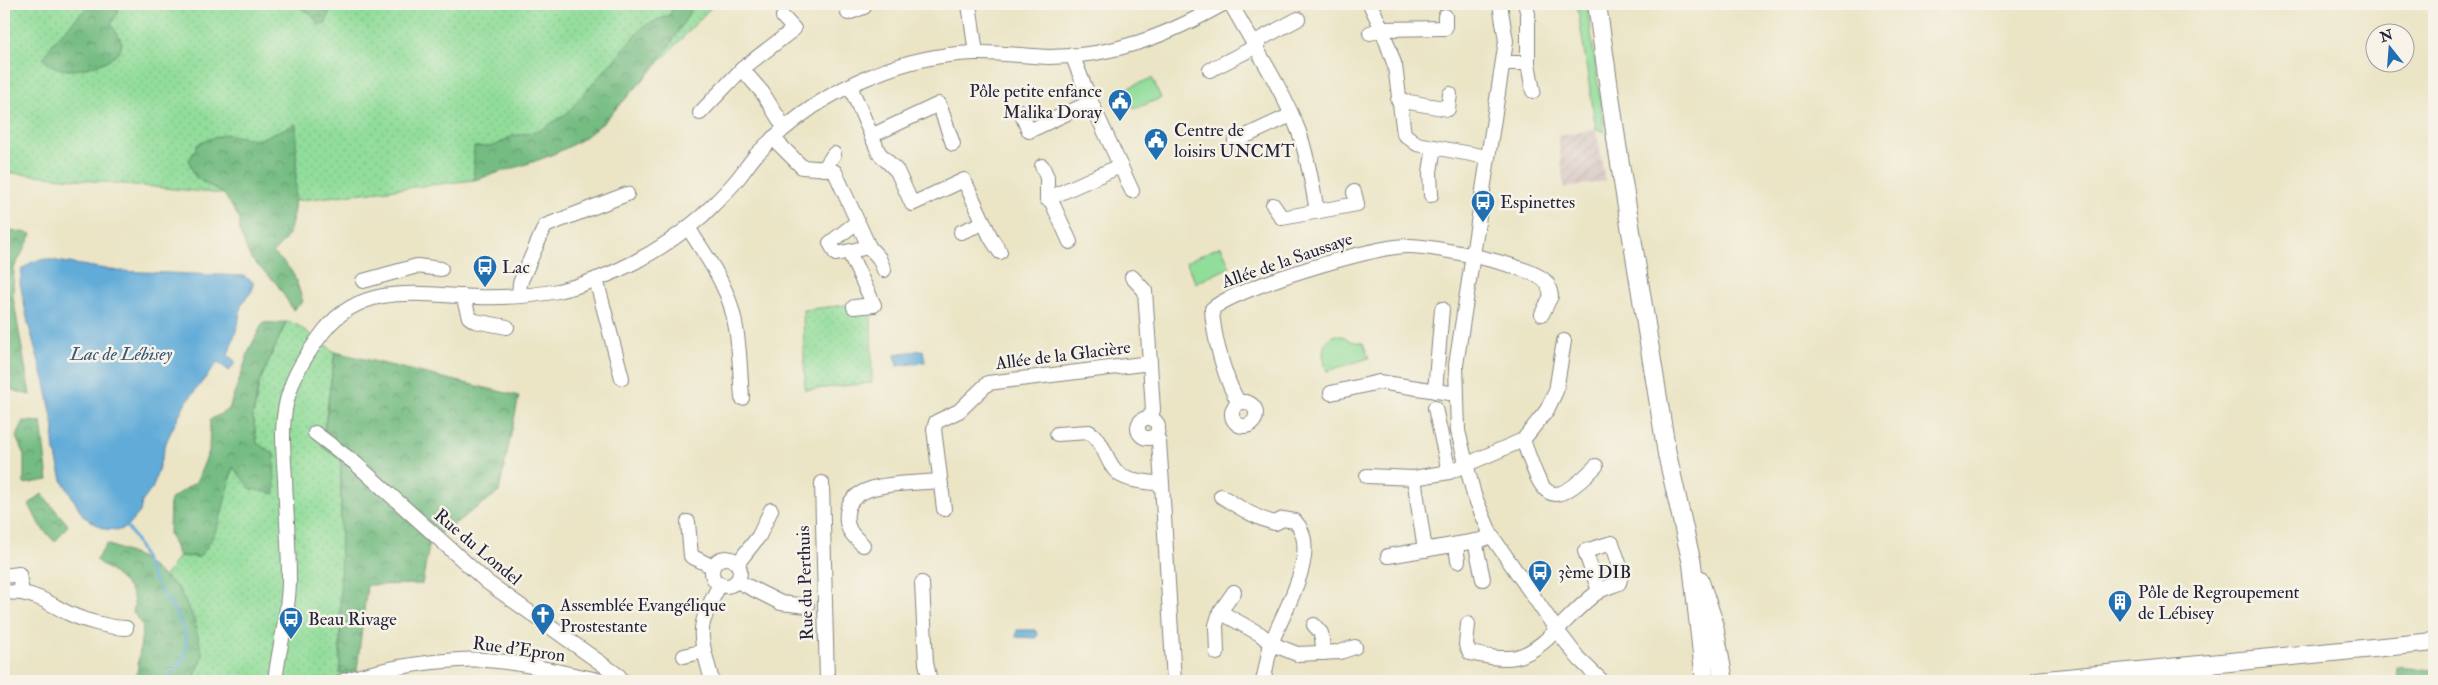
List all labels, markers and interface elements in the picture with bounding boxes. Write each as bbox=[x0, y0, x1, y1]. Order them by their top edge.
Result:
north arrow bbox=[2366, 22, 2416, 72]
text: N bbox=[2377, 26, 2395, 46]
place label: Pôle petite enfance Malika Doray bbox=[969, 80, 1103, 124]
public building icon: Pôle petite enfance Malika Doray bbox=[1107, 88, 1133, 122]
place label: Centre de loisirs UNCMT bbox=[1174, 119, 1295, 163]
public building icon: Centre de loisirs UNCMT bbox=[1143, 127, 1169, 161]
bus stop icon: Espinettes bbox=[1470, 189, 1496, 223]
place label: Espinettes bbox=[1500, 191, 1575, 214]
street label: Allée de la Saussaye bbox=[1218, 227, 1356, 294]
bus stop icon: Lac bbox=[472, 254, 498, 288]
place label: Lac bbox=[502, 256, 530, 279]
street label: Allée de la Glacière bbox=[993, 336, 1133, 375]
water label: Lac de Lébisey bbox=[69, 342, 173, 366]
street label: Rue du Londel bbox=[429, 504, 526, 591]
street label: Rue du Perthuis bbox=[792, 525, 819, 641]
bus stop icon: 3ème DIB bbox=[1527, 559, 1553, 593]
place label: 3ème DIB bbox=[1558, 561, 1631, 584]
place label: Pôle de Regroupement de Lébisey bbox=[2138, 581, 2300, 625]
building icon: Pôle de Regroupement de Lébisey bbox=[2107, 589, 2133, 623]
place label: Assemblée Evangélique Prostestante bbox=[559, 594, 727, 638]
church icon: Assemblée Evangélique Prostestante bbox=[530, 602, 556, 636]
bus stop icon: Beau Rivage bbox=[278, 606, 304, 640]
place label: Beau Rivage bbox=[308, 608, 397, 631]
street label: Rue d'Epron bbox=[471, 632, 567, 667]

